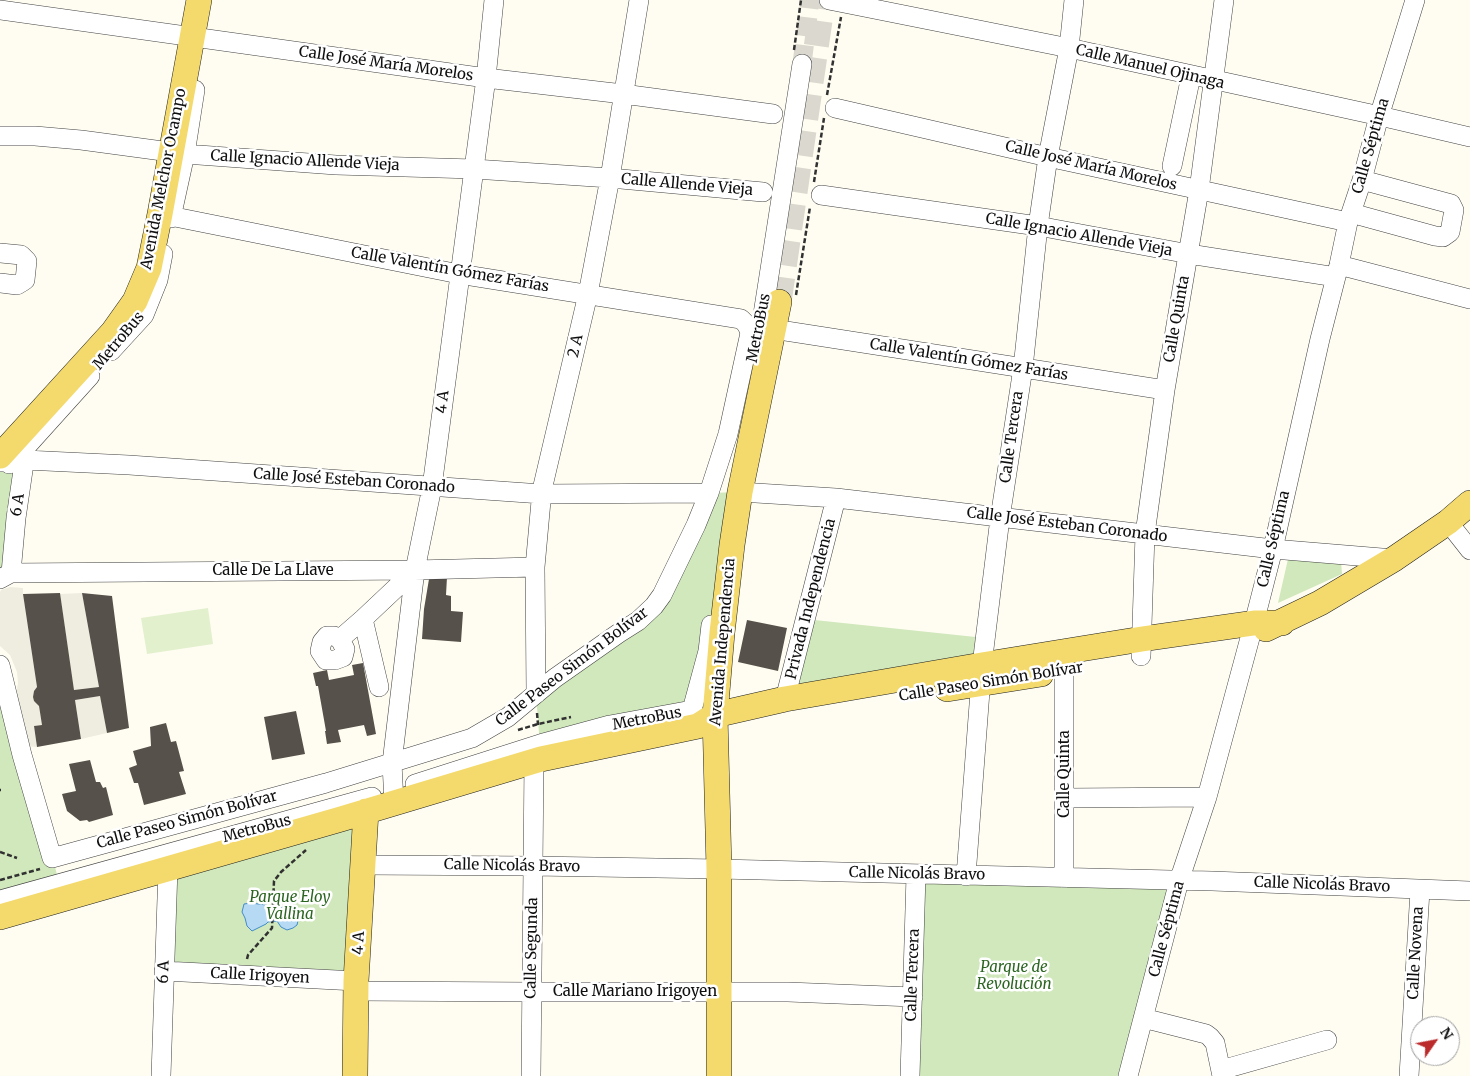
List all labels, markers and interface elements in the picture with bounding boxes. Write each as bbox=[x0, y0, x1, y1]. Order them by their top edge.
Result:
street label: Calle Manuel Ojinaga bbox=[1074, 41, 1226, 93]
street label: Calle José María Morelos bbox=[298, 43, 474, 85]
street label: Avenida Melchor Ocampo bbox=[138, 87, 190, 271]
street label: Calle Séptima bbox=[1349, 96, 1393, 196]
street label: Calle José María Morelos bbox=[1003, 137, 1179, 195]
street label: Calle Ignacio Allende Vieja bbox=[210, 147, 400, 175]
street label: Calle Allende Vieja bbox=[620, 170, 754, 200]
street label: Calle Ignacio Allende Vieja bbox=[984, 210, 1174, 260]
street label: Calle Valentín Gómez Farías bbox=[350, 244, 550, 296]
street label: Calle Quinta bbox=[1161, 274, 1193, 364]
street label: MetroBus bbox=[743, 292, 775, 364]
street label: MetroBus bbox=[90, 308, 148, 374]
street label: 2 A bbox=[565, 333, 587, 359]
street label: Calle Valentín Gómez Farías bbox=[869, 335, 1069, 385]
street label: 4 A bbox=[433, 389, 453, 415]
street label: Calle Tercera bbox=[997, 390, 1027, 484]
street label: Calle José Esteban Coronado bbox=[253, 465, 455, 497]
street label: Calle Séptima bbox=[1254, 489, 1294, 589]
street label: 6 A bbox=[7, 492, 29, 518]
street label: Calle José Esteban Coronado bbox=[966, 504, 1168, 546]
street label: Privada Independencia bbox=[782, 517, 840, 681]
street label: Avenida Independencia bbox=[707, 557, 739, 727]
street label: Calle De La Llave bbox=[212, 562, 334, 580]
street label: Calle Paseo Simón Bolívar bbox=[492, 604, 652, 730]
street label: Calle Paseo Simón Bolívar bbox=[898, 659, 1084, 705]
street label: MetroBus bbox=[611, 703, 683, 735]
street label: Calle Quinta bbox=[1056, 730, 1074, 818]
street label: Calle Paseo Simón Bolívar bbox=[95, 787, 279, 853]
street label: MetroBus bbox=[221, 811, 293, 847]
street label: Calle Nicolás Bravo bbox=[444, 856, 580, 876]
street label: Calle Nicolás Bravo bbox=[849, 864, 985, 884]
street label: Calle Nicolás Bravo bbox=[1254, 874, 1390, 896]
street label: Calle Séptima bbox=[1146, 879, 1188, 979]
park label: Parque Eloy Vallina bbox=[249, 889, 331, 924]
street label: Calle Segunda bbox=[522, 897, 542, 999]
street label: Calle Novena bbox=[1405, 906, 1427, 1000]
street label: Calle Tercera bbox=[902, 928, 924, 1022]
street label: 4 A bbox=[349, 931, 369, 955]
park label: Parque de Revolución bbox=[977, 959, 1051, 994]
street label: 6 A bbox=[155, 960, 173, 984]
street label: Calle Irigoyen bbox=[210, 964, 310, 988]
street label: Calle Mariano Irigoyen bbox=[553, 983, 717, 1001]
north arrow bbox=[1410, 1016, 1460, 1066]
text: N bbox=[1436, 1024, 1457, 1043]

